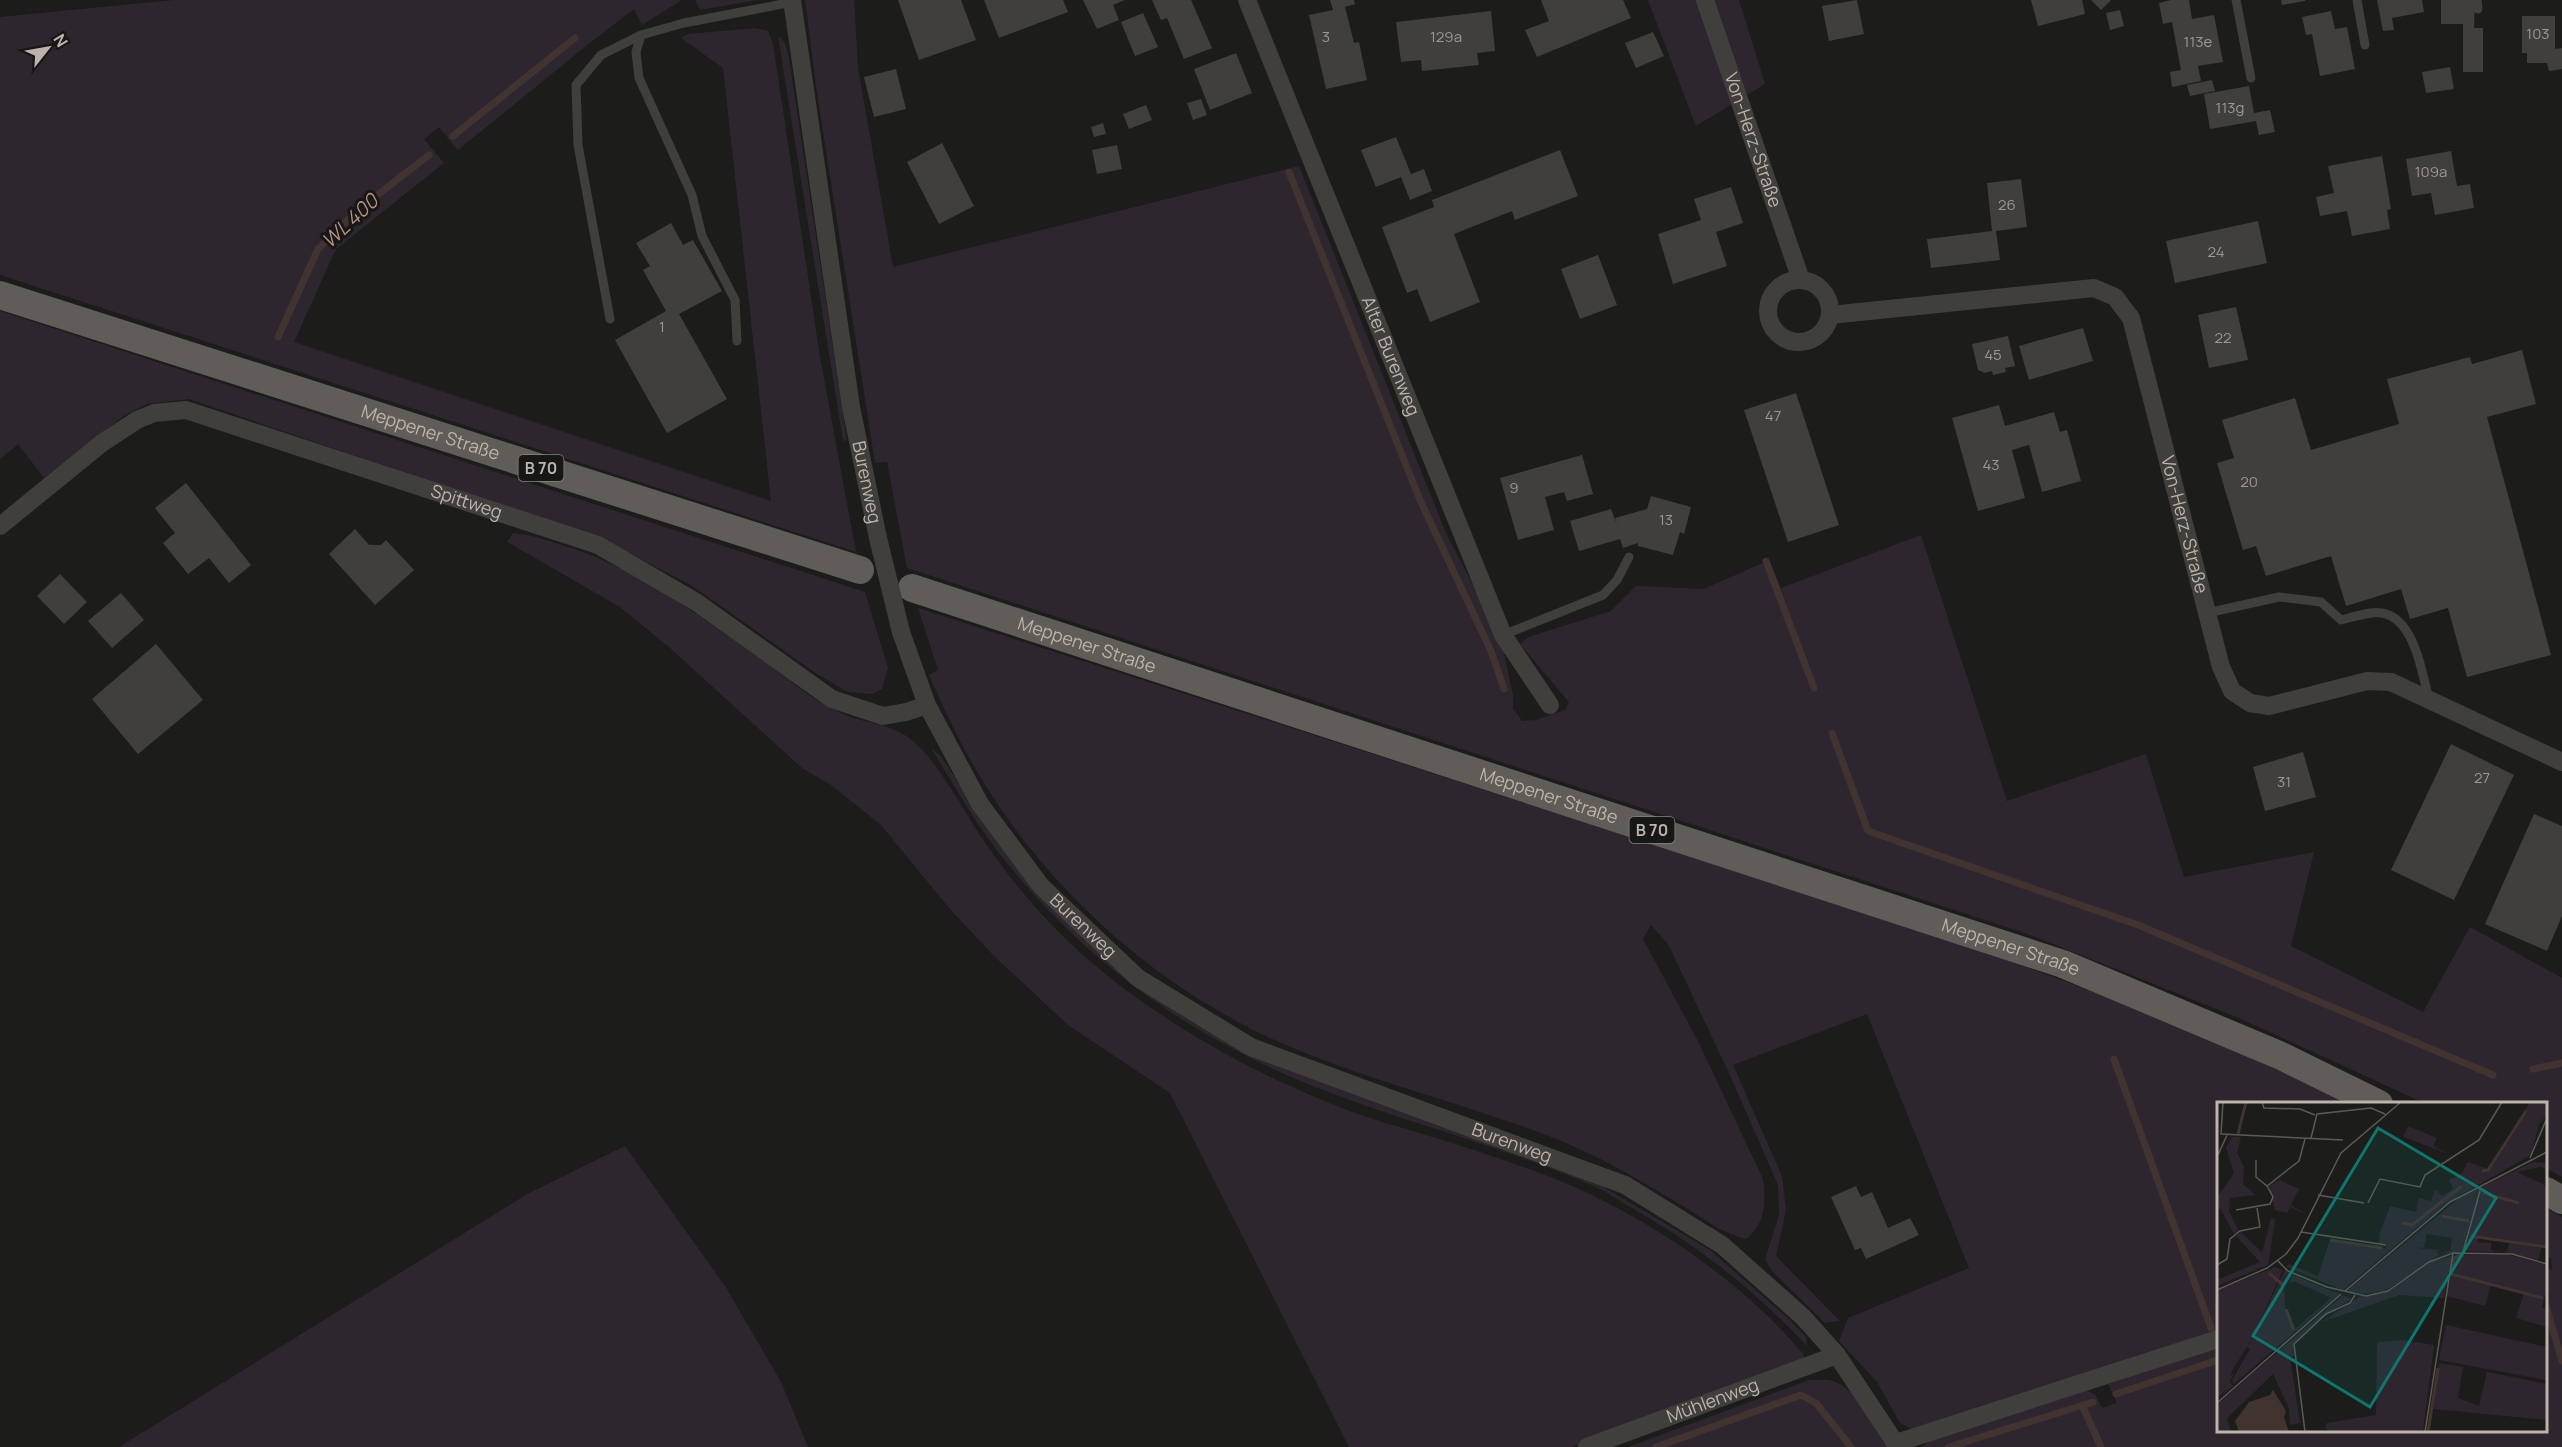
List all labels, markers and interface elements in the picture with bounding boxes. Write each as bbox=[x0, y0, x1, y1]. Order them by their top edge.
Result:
north arrow bbox=[18, 18, 78, 78]
house number: 103 bbox=[2526, 23, 2550, 44]
house number: 3 bbox=[1322, 26, 1330, 47]
house number: 129a bbox=[1430, 26, 1462, 47]
text: N bbox=[48, 30, 73, 51]
house number: 113e bbox=[2184, 31, 2213, 52]
street label: Von-Herz-Straße bbox=[1720, 69, 1788, 210]
house number: 113g bbox=[2216, 97, 2244, 118]
house number: 109a bbox=[2415, 161, 2447, 182]
water label: WL 400 bbox=[316, 186, 385, 254]
house number: 26 bbox=[1998, 194, 2016, 215]
house number: 24 bbox=[2207, 241, 2225, 262]
street label: Alter Burenweg bbox=[1357, 292, 1426, 419]
house number: 1 bbox=[659, 316, 665, 337]
house number: 22 bbox=[2214, 327, 2232, 348]
house number: 45 bbox=[1984, 344, 2002, 365]
street label: Meppener Straße bbox=[359, 398, 503, 465]
house number: 47 bbox=[1765, 405, 1781, 426]
street label: Burenweg bbox=[847, 439, 888, 525]
street label: Von-Herz-Straße bbox=[2156, 453, 2214, 596]
house number: 43 bbox=[1982, 454, 2000, 475]
road number: B 70 bbox=[518, 455, 564, 481]
house number: 20 bbox=[2240, 471, 2258, 492]
house number: 9 bbox=[1509, 477, 1519, 498]
street label: Spittweg bbox=[428, 478, 506, 524]
house number: 13 bbox=[1659, 509, 1673, 530]
street label: Meppener Straße bbox=[1015, 610, 1159, 678]
street label: Meppener Straße bbox=[1477, 761, 1621, 829]
house number: 27 bbox=[2474, 767, 2490, 788]
house number: 31 bbox=[2277, 771, 2291, 792]
road number: B 70 bbox=[1630, 817, 1674, 843]
street label: Burenweg bbox=[1045, 888, 1122, 963]
street label: Meppener Straße bbox=[1939, 912, 2084, 981]
inset map bbox=[2217, 1102, 2547, 1432]
street label: Burenweg bbox=[1469, 1117, 1555, 1168]
street label: Mühlenweg bbox=[1663, 1372, 1762, 1428]

